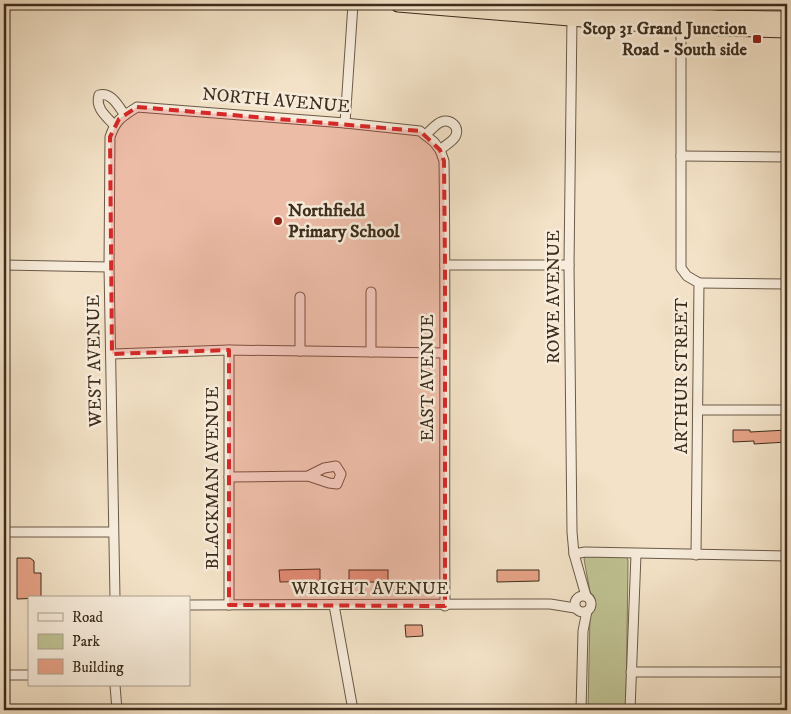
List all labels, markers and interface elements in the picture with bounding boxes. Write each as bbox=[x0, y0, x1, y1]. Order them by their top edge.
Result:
place label: Stop 31 Grand Junction Road - South side bbox=[583, 18, 748, 61]
marker: Stop 31 Grand Junction Road - South side bbox=[751, 33, 763, 45]
street label: NORTH AVENUE bbox=[201, 84, 351, 118]
place label: Northfield Primary School bbox=[288, 200, 400, 243]
marker: Northfield Primary School bbox=[272, 215, 284, 227]
street label: ROWE AVENUE bbox=[543, 230, 565, 364]
street label: WEST AVENUE bbox=[83, 294, 107, 429]
street label: ARTHUR STREET bbox=[671, 298, 693, 454]
street label: EAST AVENUE bbox=[417, 314, 439, 442]
street label: BLACKMAN AVENUE bbox=[202, 386, 224, 570]
street label: WRIGHT AVENUE bbox=[290, 578, 449, 600]
legend bbox=[28, 596, 190, 686]
text: Road bbox=[72, 608, 104, 627]
text: Park bbox=[72, 632, 101, 651]
text: Building bbox=[72, 658, 124, 677]

